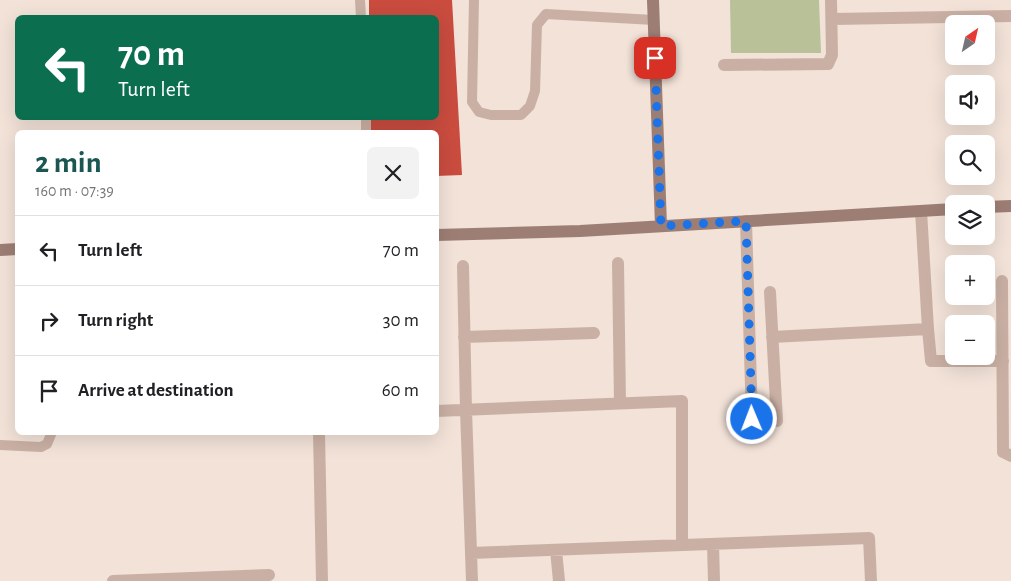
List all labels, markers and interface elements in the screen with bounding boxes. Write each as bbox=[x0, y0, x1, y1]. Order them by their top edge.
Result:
north arrow bbox=[945, 15, 995, 65]
map controls bbox=[945, 15, 995, 365]
icon: left bbox=[35, 35, 100, 100]
text: 70 m bbox=[118, 37, 185, 72]
pin bbox=[634, 37, 676, 79]
icon: arrive bbox=[641, 44, 669, 72]
button: sound bbox=[945, 75, 995, 125]
text: Turn left bbox=[118, 78, 190, 100]
button: search bbox=[945, 135, 995, 185]
button: close bbox=[367, 147, 419, 199]
text: 2 min bbox=[35, 148, 102, 178]
text: 160 m · 07:39 bbox=[35, 183, 114, 199]
button: layers bbox=[945, 195, 995, 245]
icon: left bbox=[35, 237, 63, 265]
text: Turn left bbox=[78, 241, 142, 260]
text: 70 m bbox=[383, 241, 419, 260]
button: + bbox=[945, 255, 995, 305]
icon: right bbox=[35, 307, 63, 335]
text: Turn right bbox=[78, 311, 153, 330]
text: 30 m bbox=[383, 311, 419, 330]
button: − bbox=[945, 315, 995, 365]
icon: arrive bbox=[35, 377, 63, 405]
text: Arrive at destination bbox=[78, 381, 234, 400]
text: 60 m bbox=[382, 381, 419, 400]
position arrow bbox=[725, 392, 777, 444]

